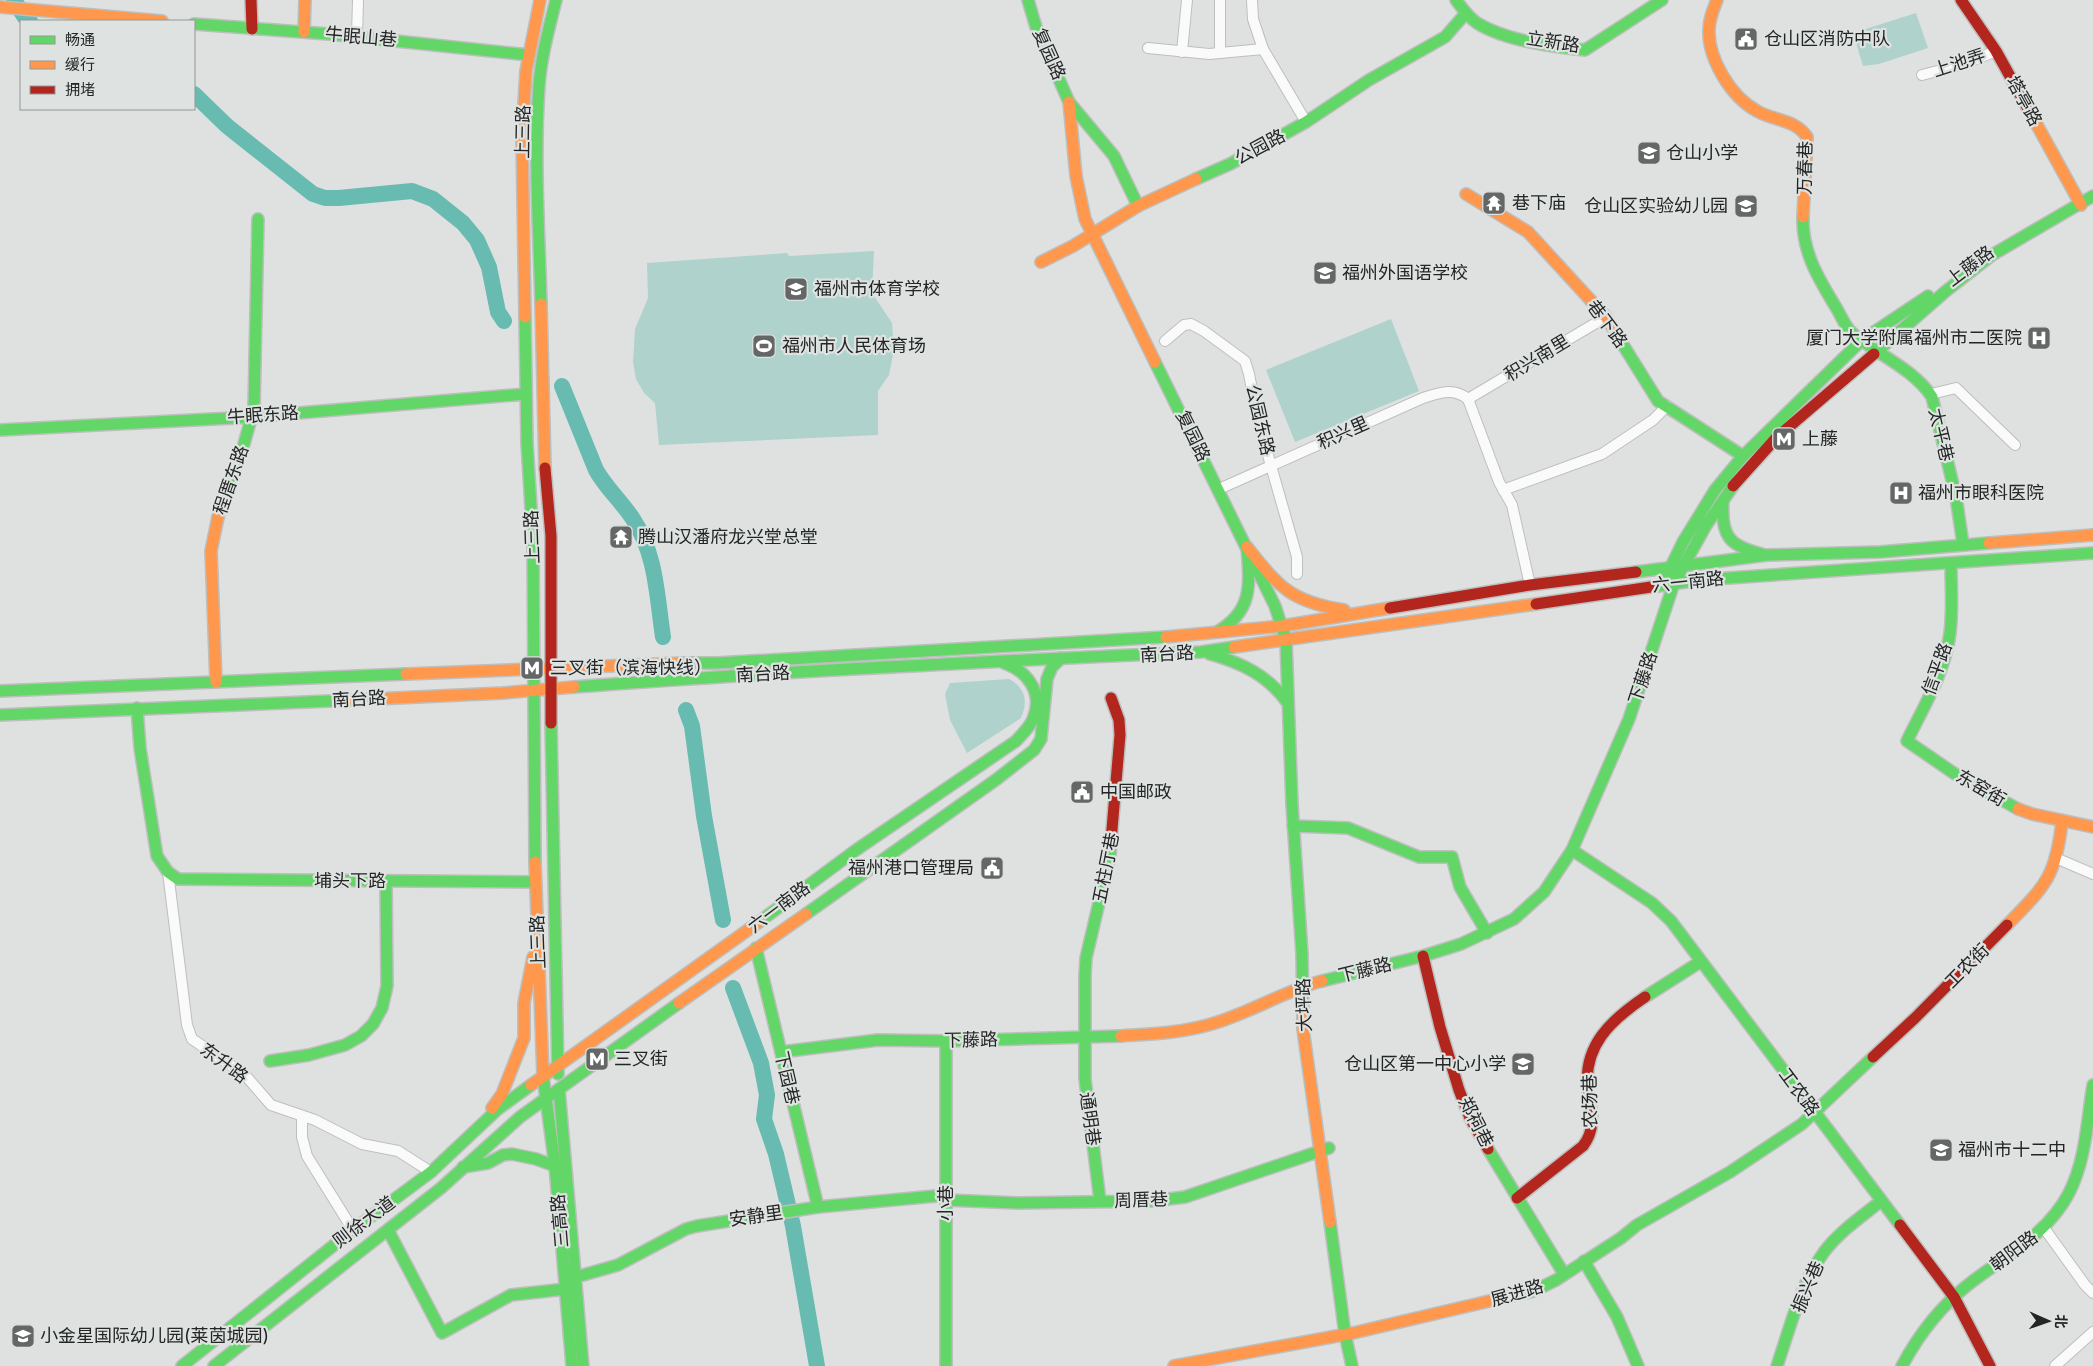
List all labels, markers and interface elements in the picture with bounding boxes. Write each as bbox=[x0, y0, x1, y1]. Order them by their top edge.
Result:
legend bbox=[20, 20, 195, 110]
street label: 牛眠山巷 bbox=[324, 23, 398, 50]
street label: 复园路 bbox=[1029, 25, 1070, 83]
public building icon: 仓山区消防中队 bbox=[1733, 26, 1759, 52]
street label: 立新路 bbox=[1525, 27, 1581, 56]
place label: 仓山区消防中队 bbox=[1764, 28, 1890, 49]
text: 畅通 bbox=[65, 30, 95, 49]
street label: 上池弄 bbox=[1930, 44, 1988, 81]
text: 缓行 bbox=[65, 55, 95, 74]
street label: 塔亭路 bbox=[2002, 72, 2047, 129]
text: 拥堵 bbox=[65, 80, 95, 99]
street label: 上三路 bbox=[512, 105, 533, 159]
street label: 公园路 bbox=[1231, 125, 1289, 169]
school or university icon: 仓山小学 bbox=[1636, 140, 1662, 166]
street label: 万春巷 bbox=[1794, 141, 1815, 195]
place label: 仓山小学 bbox=[1666, 142, 1738, 163]
temple icon: 巷下庙 bbox=[1481, 190, 1507, 216]
place label: 巷下庙 bbox=[1512, 192, 1566, 213]
school or university icon: 仓山区实验幼儿园 bbox=[1733, 193, 1759, 219]
place label: 仓山区实验幼儿园 bbox=[1584, 195, 1728, 216]
street label: 上藤路 bbox=[1942, 241, 1998, 290]
school or university icon: 福州外国语学校 bbox=[1312, 260, 1338, 286]
place label: 福州外国语学校 bbox=[1342, 262, 1468, 283]
school or university icon: 福州市体育学校 bbox=[783, 276, 809, 302]
place label: 福州市体育学校 bbox=[814, 278, 940, 299]
street label: 巷下路 bbox=[1583, 296, 1632, 352]
hospital icon: 厦门大学附属福州市二医院 bbox=[2026, 325, 2052, 351]
place label: 厦门大学附属福州市二医院 bbox=[1806, 327, 2022, 348]
street label: 积兴南里 bbox=[1500, 330, 1573, 385]
sports icon: 福州市人民体育场 bbox=[751, 333, 777, 359]
place label: 福州市人民体育场 bbox=[782, 335, 926, 356]
street label: 公园东路 bbox=[1242, 382, 1279, 457]
street label: 牛眠东路 bbox=[226, 402, 300, 427]
street label: 太平巷 bbox=[1925, 406, 1958, 464]
street label: 复园路 bbox=[1172, 407, 1215, 465]
street label: 积兴里 bbox=[1314, 412, 1372, 453]
metro station icon: 上藤 bbox=[1771, 426, 1797, 452]
place label: 上藤 bbox=[1802, 428, 1838, 449]
street label: 程厝东路 bbox=[209, 442, 252, 517]
hospital icon: 福州市眼科医院 bbox=[1888, 480, 1914, 506]
place label: 福州市眼科医院 bbox=[1918, 482, 2044, 503]
street label: 上三路 bbox=[520, 510, 543, 564]
temple icon: 腾山汉潘府龙兴堂总堂 bbox=[608, 524, 634, 550]
place label: 腾山汉潘府龙兴堂总堂 bbox=[638, 526, 818, 547]
street label: 六一南路 bbox=[1651, 567, 1725, 596]
street label: 信平路 bbox=[1917, 640, 1956, 698]
street label: 南台路 bbox=[1139, 642, 1194, 665]
street label: 下藤路 bbox=[1624, 649, 1661, 707]
metro station icon: 三叉街（滨海快线） bbox=[519, 655, 545, 681]
place label: 三叉街（滨海快线） bbox=[550, 657, 712, 678]
street label: 南台路 bbox=[735, 662, 790, 685]
street label: 南台路 bbox=[331, 687, 386, 710]
street label: 东窑街 bbox=[1953, 765, 2010, 810]
public building icon: 中国邮政 bbox=[1069, 779, 1095, 805]
place label: 中国邮政 bbox=[1100, 781, 1172, 802]
street label: 五柱厅巷 bbox=[1088, 831, 1123, 905]
public building icon: 福州港口管理局 bbox=[979, 855, 1005, 881]
place label: 福州港口管理局 bbox=[848, 857, 974, 878]
street label: 埔头下路 bbox=[314, 870, 386, 891]
street label: 六一南路 bbox=[744, 877, 814, 937]
street label: 上三路 bbox=[526, 915, 549, 969]
street label: 工农街 bbox=[1940, 939, 1993, 992]
street label: 下藤路 bbox=[1336, 953, 1394, 986]
street label: 大坪路 bbox=[1292, 978, 1315, 1032]
street label: 下藤路 bbox=[944, 1029, 998, 1050]
street label: 东升路 bbox=[196, 1038, 252, 1087]
metro station icon: 三叉街 bbox=[584, 1046, 610, 1072]
place label: 三叉街 bbox=[614, 1048, 668, 1069]
street label: 下园巷 bbox=[771, 1049, 804, 1107]
school or university icon: 仓山区第一中心小学 bbox=[1510, 1051, 1536, 1077]
place label: 仓山区第一中心小学 bbox=[1344, 1053, 1506, 1074]
street label: 工农路 bbox=[1775, 1064, 1824, 1120]
street label: 农场巷 bbox=[1579, 1074, 1600, 1128]
street label: 通明巷 bbox=[1076, 1091, 1105, 1147]
street label: 郑祠巷 bbox=[1455, 1093, 1498, 1151]
school or university icon: 福州市十二中 bbox=[1928, 1137, 1954, 1163]
place label: 福州市十二中 bbox=[1958, 1139, 2066, 1160]
street label: 小巷 bbox=[935, 1185, 956, 1221]
street label: 周厝巷 bbox=[1114, 1188, 1168, 1211]
street label: 则徐大道 bbox=[329, 1192, 399, 1252]
street label: 三高路 bbox=[547, 1193, 572, 1249]
street label: 安静里 bbox=[728, 1201, 784, 1230]
street label: 朝阳路 bbox=[1986, 1226, 2042, 1275]
street label: 振兴巷 bbox=[1787, 1258, 1828, 1316]
street label: 展进路 bbox=[1488, 1275, 1546, 1310]
north arrow bbox=[2023, 1296, 2073, 1346]
text: 北 bbox=[2053, 1314, 2070, 1329]
school or university icon: 小金星国际幼儿园(莱茵城园) bbox=[10, 1323, 36, 1349]
place label: 小金星国际幼儿园(莱茵城园) bbox=[40, 1325, 269, 1346]

